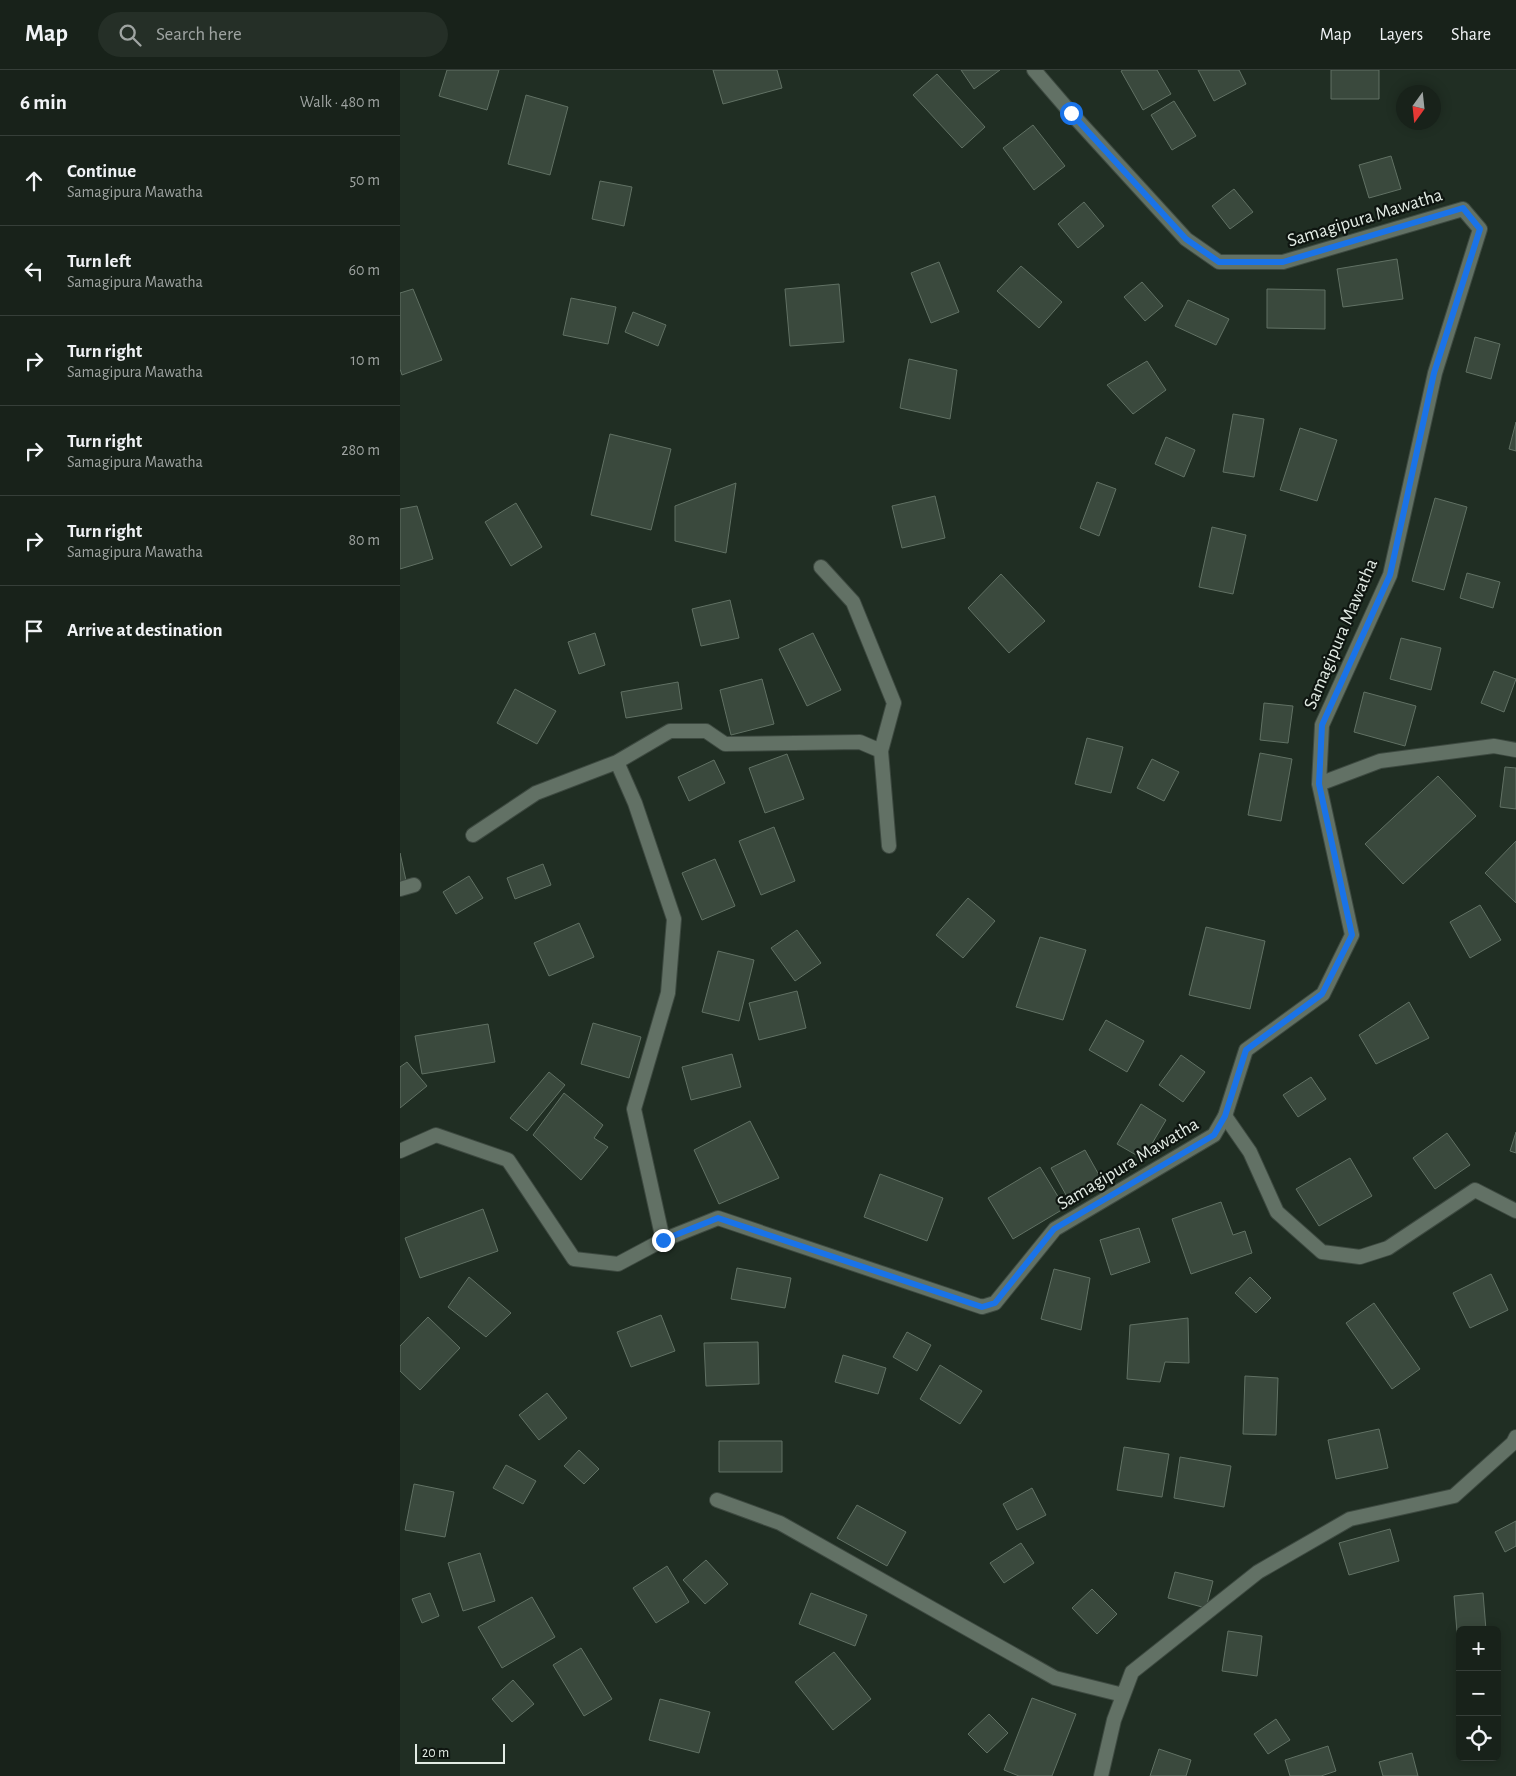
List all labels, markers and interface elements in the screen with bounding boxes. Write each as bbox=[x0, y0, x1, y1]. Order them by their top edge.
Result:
search box bbox=[98, 12, 448, 57]
icon: search bbox=[116, 21, 144, 49]
text: Map bbox=[25, 22, 68, 46]
text: Search here bbox=[156, 25, 242, 44]
text: Map bbox=[1320, 26, 1351, 44]
text: Layers bbox=[1379, 26, 1423, 44]
text: Share bbox=[1451, 26, 1491, 44]
north arrow bbox=[1396, 85, 1441, 130]
text: 6 min bbox=[20, 92, 67, 113]
text: Walk · 480 m bbox=[300, 94, 380, 110]
route start bbox=[1060, 102, 1083, 125]
text: Continue bbox=[67, 162, 136, 181]
icon: ahead bbox=[20, 167, 48, 195]
text: 50 m bbox=[349, 172, 380, 188]
text: Samagipura Mawatha bbox=[67, 184, 203, 200]
street label: Samagipura Mawatha bbox=[1285, 185, 1445, 251]
text: Turn left bbox=[67, 252, 131, 271]
icon: left bbox=[20, 257, 48, 285]
text: 60 m bbox=[349, 262, 380, 278]
text: Samagipura Mawatha bbox=[67, 274, 203, 290]
text: Turn right bbox=[67, 342, 142, 361]
icon: right bbox=[20, 347, 48, 375]
text: 10 m bbox=[351, 352, 380, 368]
text: Samagipura Mawatha bbox=[67, 364, 203, 380]
text: Turn right bbox=[67, 432, 142, 451]
icon: right bbox=[20, 437, 48, 465]
text: 280 m bbox=[341, 442, 380, 458]
text: Samagipura Mawatha bbox=[67, 454, 203, 470]
text: Turn right bbox=[67, 522, 142, 541]
icon: right bbox=[20, 527, 48, 555]
text: 80 m bbox=[349, 532, 380, 548]
text: Samagipura Mawatha bbox=[67, 544, 203, 560]
street label: Samagipura Mawatha bbox=[1301, 556, 1381, 712]
icon: arrive bbox=[20, 617, 48, 645]
text: Arrive at destination bbox=[67, 621, 223, 640]
street label: Samagipura Mawatha bbox=[1054, 1114, 1202, 1214]
route end bbox=[652, 1229, 675, 1252]
map controls bbox=[1456, 1626, 1501, 1761]
button: + bbox=[1456, 1626, 1501, 1671]
button: − bbox=[1456, 1671, 1501, 1716]
button: locate bbox=[1456, 1716, 1501, 1761]
scale bar bbox=[415, 1741, 505, 1764]
text: 20 m bbox=[422, 1746, 449, 1760]

